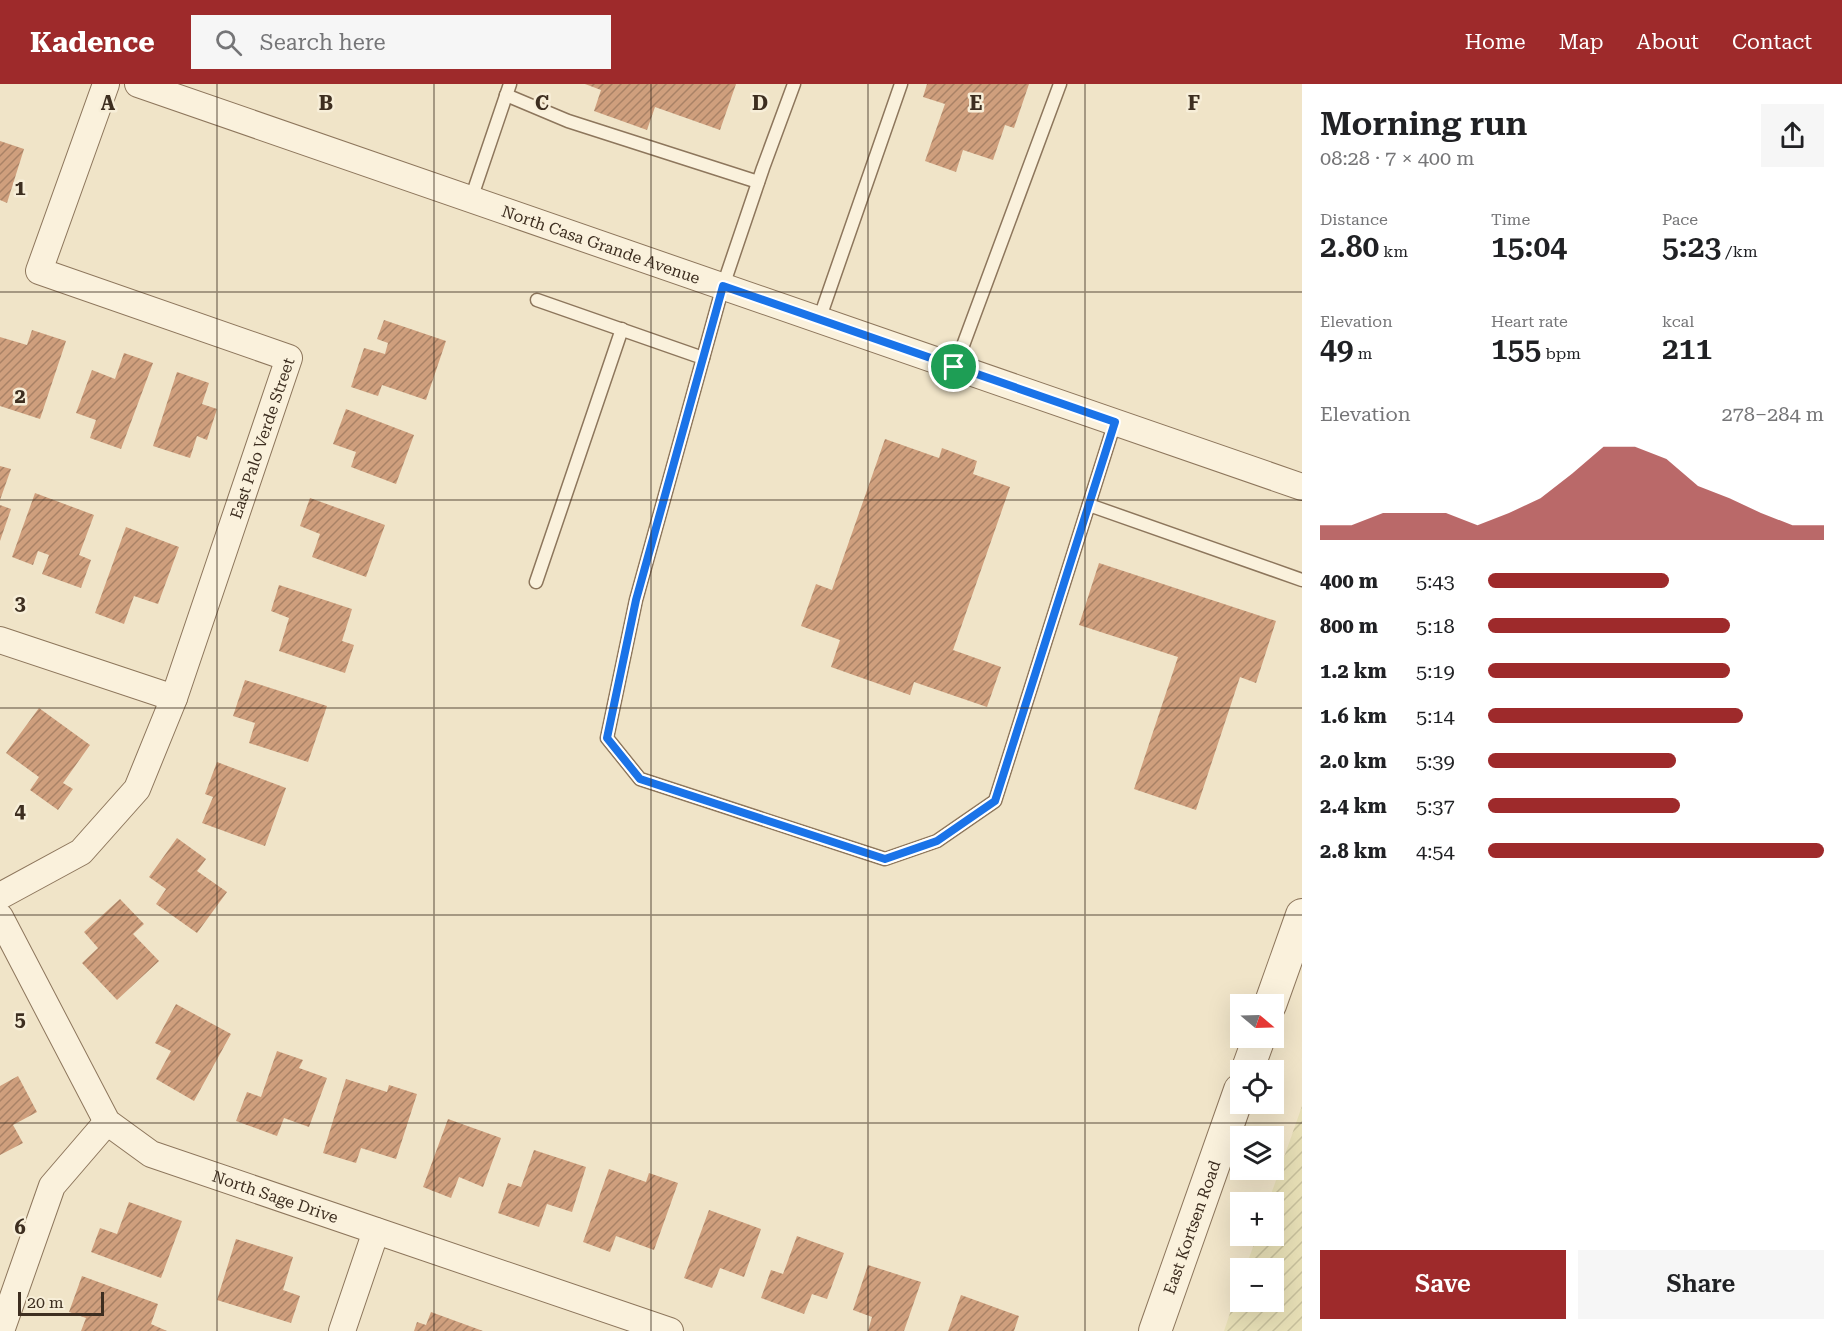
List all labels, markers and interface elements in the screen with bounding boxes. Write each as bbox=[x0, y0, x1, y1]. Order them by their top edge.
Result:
search box bbox=[191, 15, 611, 69]
text: Kadence bbox=[30, 26, 155, 59]
icon: search bbox=[212, 26, 245, 59]
text: Search here bbox=[260, 30, 386, 55]
text: Home bbox=[1465, 30, 1526, 54]
text: Map bbox=[1559, 30, 1604, 54]
text: About bbox=[1637, 30, 1699, 54]
text: Contact bbox=[1732, 30, 1812, 54]
text: A bbox=[101, 91, 116, 115]
text: B bbox=[319, 91, 333, 115]
text: C bbox=[535, 91, 549, 115]
text: D bbox=[752, 91, 768, 115]
text: E bbox=[970, 91, 983, 115]
text: F bbox=[1188, 91, 1200, 115]
text: Morning run bbox=[1320, 104, 1527, 143]
button: share bbox=[1761, 104, 1824, 167]
text: 08:28 · 7 × 400 m bbox=[1320, 146, 1475, 170]
text: 1 bbox=[14, 176, 26, 200]
street label: North Casa Grande Avenue bbox=[499, 201, 703, 287]
text: Distance bbox=[1320, 210, 1388, 229]
text: Time bbox=[1491, 210, 1530, 229]
text: Pace bbox=[1662, 210, 1698, 229]
text: 2.80 bbox=[1320, 229, 1379, 264]
text: 15:04 bbox=[1491, 229, 1567, 264]
text: 5:23 bbox=[1662, 229, 1721, 264]
text: km bbox=[1379, 242, 1408, 261]
text: /km bbox=[1721, 242, 1758, 261]
text: Elevation bbox=[1320, 312, 1393, 331]
text: Heart rate bbox=[1491, 312, 1568, 331]
text: kcal bbox=[1662, 312, 1694, 331]
text: 49 bbox=[1320, 331, 1354, 366]
text: 155 bbox=[1491, 331, 1541, 366]
text: 211 bbox=[1662, 331, 1712, 366]
pin bbox=[928, 341, 979, 392]
text: m bbox=[1354, 344, 1372, 363]
text: bpm bbox=[1541, 344, 1581, 363]
icon: arrive bbox=[937, 350, 970, 383]
street label: East Palo Verde Street bbox=[226, 355, 298, 521]
text: 2 bbox=[14, 384, 26, 408]
text: Elevation bbox=[1320, 402, 1411, 426]
text: 278–284 m bbox=[1721, 402, 1824, 426]
text: 400 m bbox=[1320, 569, 1378, 593]
text: 5:43 bbox=[1416, 569, 1455, 593]
text: 3 bbox=[14, 591, 26, 615]
text: 800 m bbox=[1320, 614, 1378, 638]
text: 5:18 bbox=[1416, 614, 1455, 638]
text: 1.2 km bbox=[1320, 659, 1387, 683]
text: 5:19 bbox=[1416, 659, 1455, 683]
text: 1.6 km bbox=[1320, 704, 1387, 728]
text: 5:14 bbox=[1416, 704, 1455, 728]
text: 2.0 km bbox=[1320, 749, 1387, 773]
text: 5:39 bbox=[1416, 749, 1455, 773]
text: 2.4 km bbox=[1320, 794, 1387, 818]
text: 5:37 bbox=[1416, 794, 1455, 818]
text: 4 bbox=[14, 799, 26, 823]
text: 2.8 km bbox=[1320, 839, 1387, 863]
text: 4:54 bbox=[1416, 839, 1455, 863]
north arrow bbox=[1230, 994, 1284, 1048]
map controls bbox=[1230, 994, 1284, 1312]
text: 5 bbox=[14, 1007, 26, 1031]
button: locate bbox=[1230, 1060, 1284, 1114]
button: layers bbox=[1230, 1126, 1284, 1180]
street label: East Kortsen Road bbox=[1159, 1158, 1224, 1297]
street label: North Sage Drive bbox=[210, 1166, 341, 1227]
button: + bbox=[1230, 1192, 1284, 1246]
text: 6 bbox=[14, 1215, 26, 1239]
button: Save bbox=[1320, 1250, 1566, 1319]
button: Share bbox=[1578, 1250, 1824, 1319]
button: − bbox=[1230, 1258, 1284, 1312]
scale bar bbox=[18, 1289, 104, 1316]
text: 20 m bbox=[27, 1293, 64, 1312]

